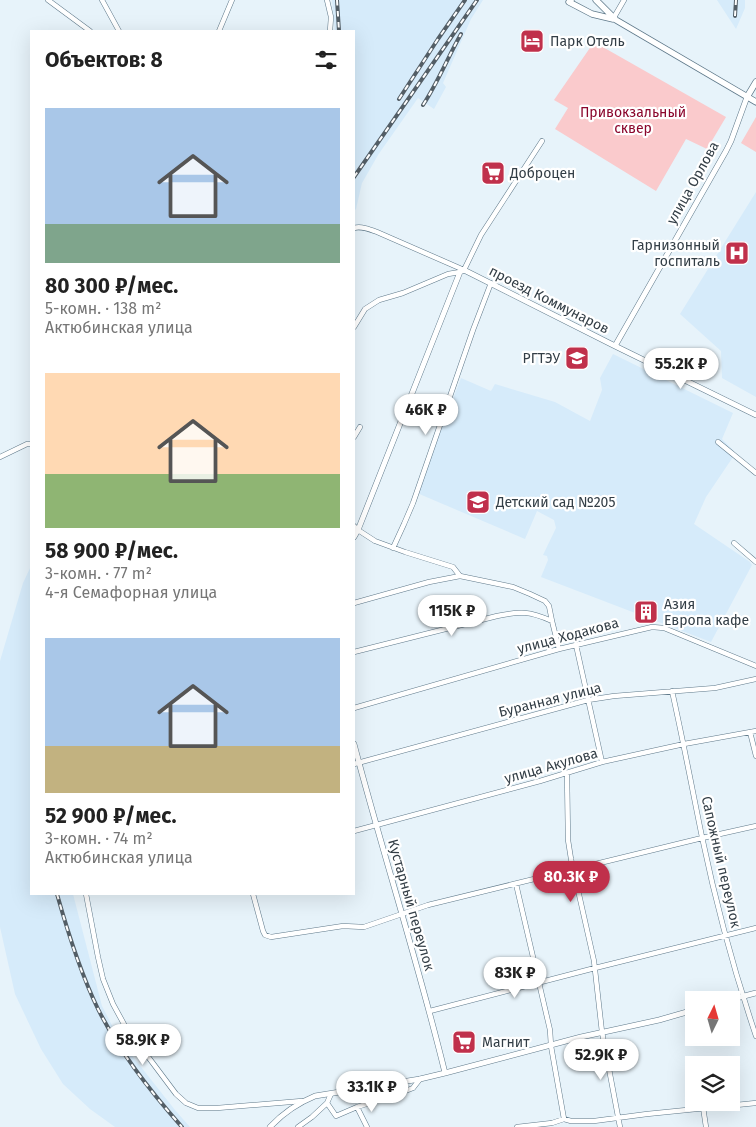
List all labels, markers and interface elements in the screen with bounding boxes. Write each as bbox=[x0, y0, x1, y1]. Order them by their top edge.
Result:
hotel icon: Парк Отель bbox=[519, 28, 545, 54]
place label: Парк Отель bbox=[550, 33, 625, 50]
icon: filters bbox=[312, 46, 340, 74]
text: Объектов: 8 bbox=[45, 47, 163, 73]
park label: Привокзальный сквер bbox=[580, 104, 686, 137]
street label: улица Орлова bbox=[663, 139, 723, 227]
icon: home bbox=[148, 141, 238, 231]
supermarket icon: Доброцен bbox=[480, 160, 506, 186]
place label: Доброцен bbox=[509, 165, 575, 182]
place label: Гарнизонный госпиталь bbox=[631, 237, 720, 270]
hospital icon: Гарнизонный госпиталь bbox=[724, 240, 750, 266]
street label: проезд Коммунаров bbox=[486, 262, 612, 338]
text: 80 300 ₽/мес. bbox=[45, 273, 178, 299]
text: 5-комн. · 138 m² bbox=[45, 299, 161, 318]
text: Актюбинская улица bbox=[45, 318, 193, 337]
school or university icon: РГТЭУ bbox=[564, 345, 590, 371]
pin: 55.2K ₽ bbox=[635, 348, 727, 390]
place label: РГТЭУ bbox=[523, 350, 560, 367]
text: 55.2K ₽ bbox=[655, 354, 707, 373]
pin: 46K ₽ bbox=[391, 394, 461, 436]
text: 46K ₽ bbox=[405, 400, 447, 419]
icon: home bbox=[148, 406, 238, 496]
school or university icon: Детский сад №205 bbox=[465, 489, 491, 515]
place label: Детский сад №205 bbox=[495, 494, 615, 511]
text: 58 900 ₽/мес. bbox=[45, 538, 178, 564]
text: 3-комн. · 77 m² bbox=[45, 564, 152, 583]
text: 4-я Семафорная улица bbox=[45, 583, 217, 602]
pin: 115K ₽ bbox=[411, 594, 493, 637]
place label: Азия Европа кафе bbox=[664, 596, 749, 629]
building icon: Азия Европа кафе bbox=[633, 599, 659, 625]
text: 115K ₽ bbox=[429, 601, 475, 620]
street label: улица Ходакова bbox=[515, 614, 621, 658]
icon: home bbox=[148, 671, 238, 761]
street label: Буранная улица bbox=[497, 679, 603, 721]
street label: улица Акулова bbox=[502, 745, 600, 787]
street label: Сапожный переулок bbox=[698, 795, 745, 930]
text: 52 900 ₽/мес. bbox=[45, 803, 176, 829]
text: 3-комн. · 74 m² bbox=[45, 829, 153, 848]
street label: Кустарный переулок bbox=[384, 837, 438, 973]
text: Актюбинская улица bbox=[45, 848, 193, 867]
pin: 80.3K ₽ bbox=[525, 860, 617, 903]
text: 80.3K ₽ bbox=[544, 867, 598, 886]
pin: 83K ₽ bbox=[480, 956, 550, 999]
text: 83K ₽ bbox=[494, 963, 536, 982]
north arrow bbox=[685, 991, 740, 1046]
map controls bbox=[685, 991, 740, 1111]
pin: 58.9K ₽ bbox=[97, 1024, 189, 1066]
supermarket icon: Магнит bbox=[451, 1029, 477, 1055]
text: 58.9K ₽ bbox=[116, 1030, 170, 1049]
place label: Магнит bbox=[482, 1034, 530, 1051]
pin: 52.9K ₽ bbox=[555, 1038, 647, 1081]
text: 52.9K ₽ bbox=[575, 1045, 627, 1064]
button: layers bbox=[685, 1056, 740, 1111]
pin: 33.1K ₽ bbox=[326, 1070, 418, 1113]
text: 33.1K ₽ bbox=[347, 1077, 397, 1096]

